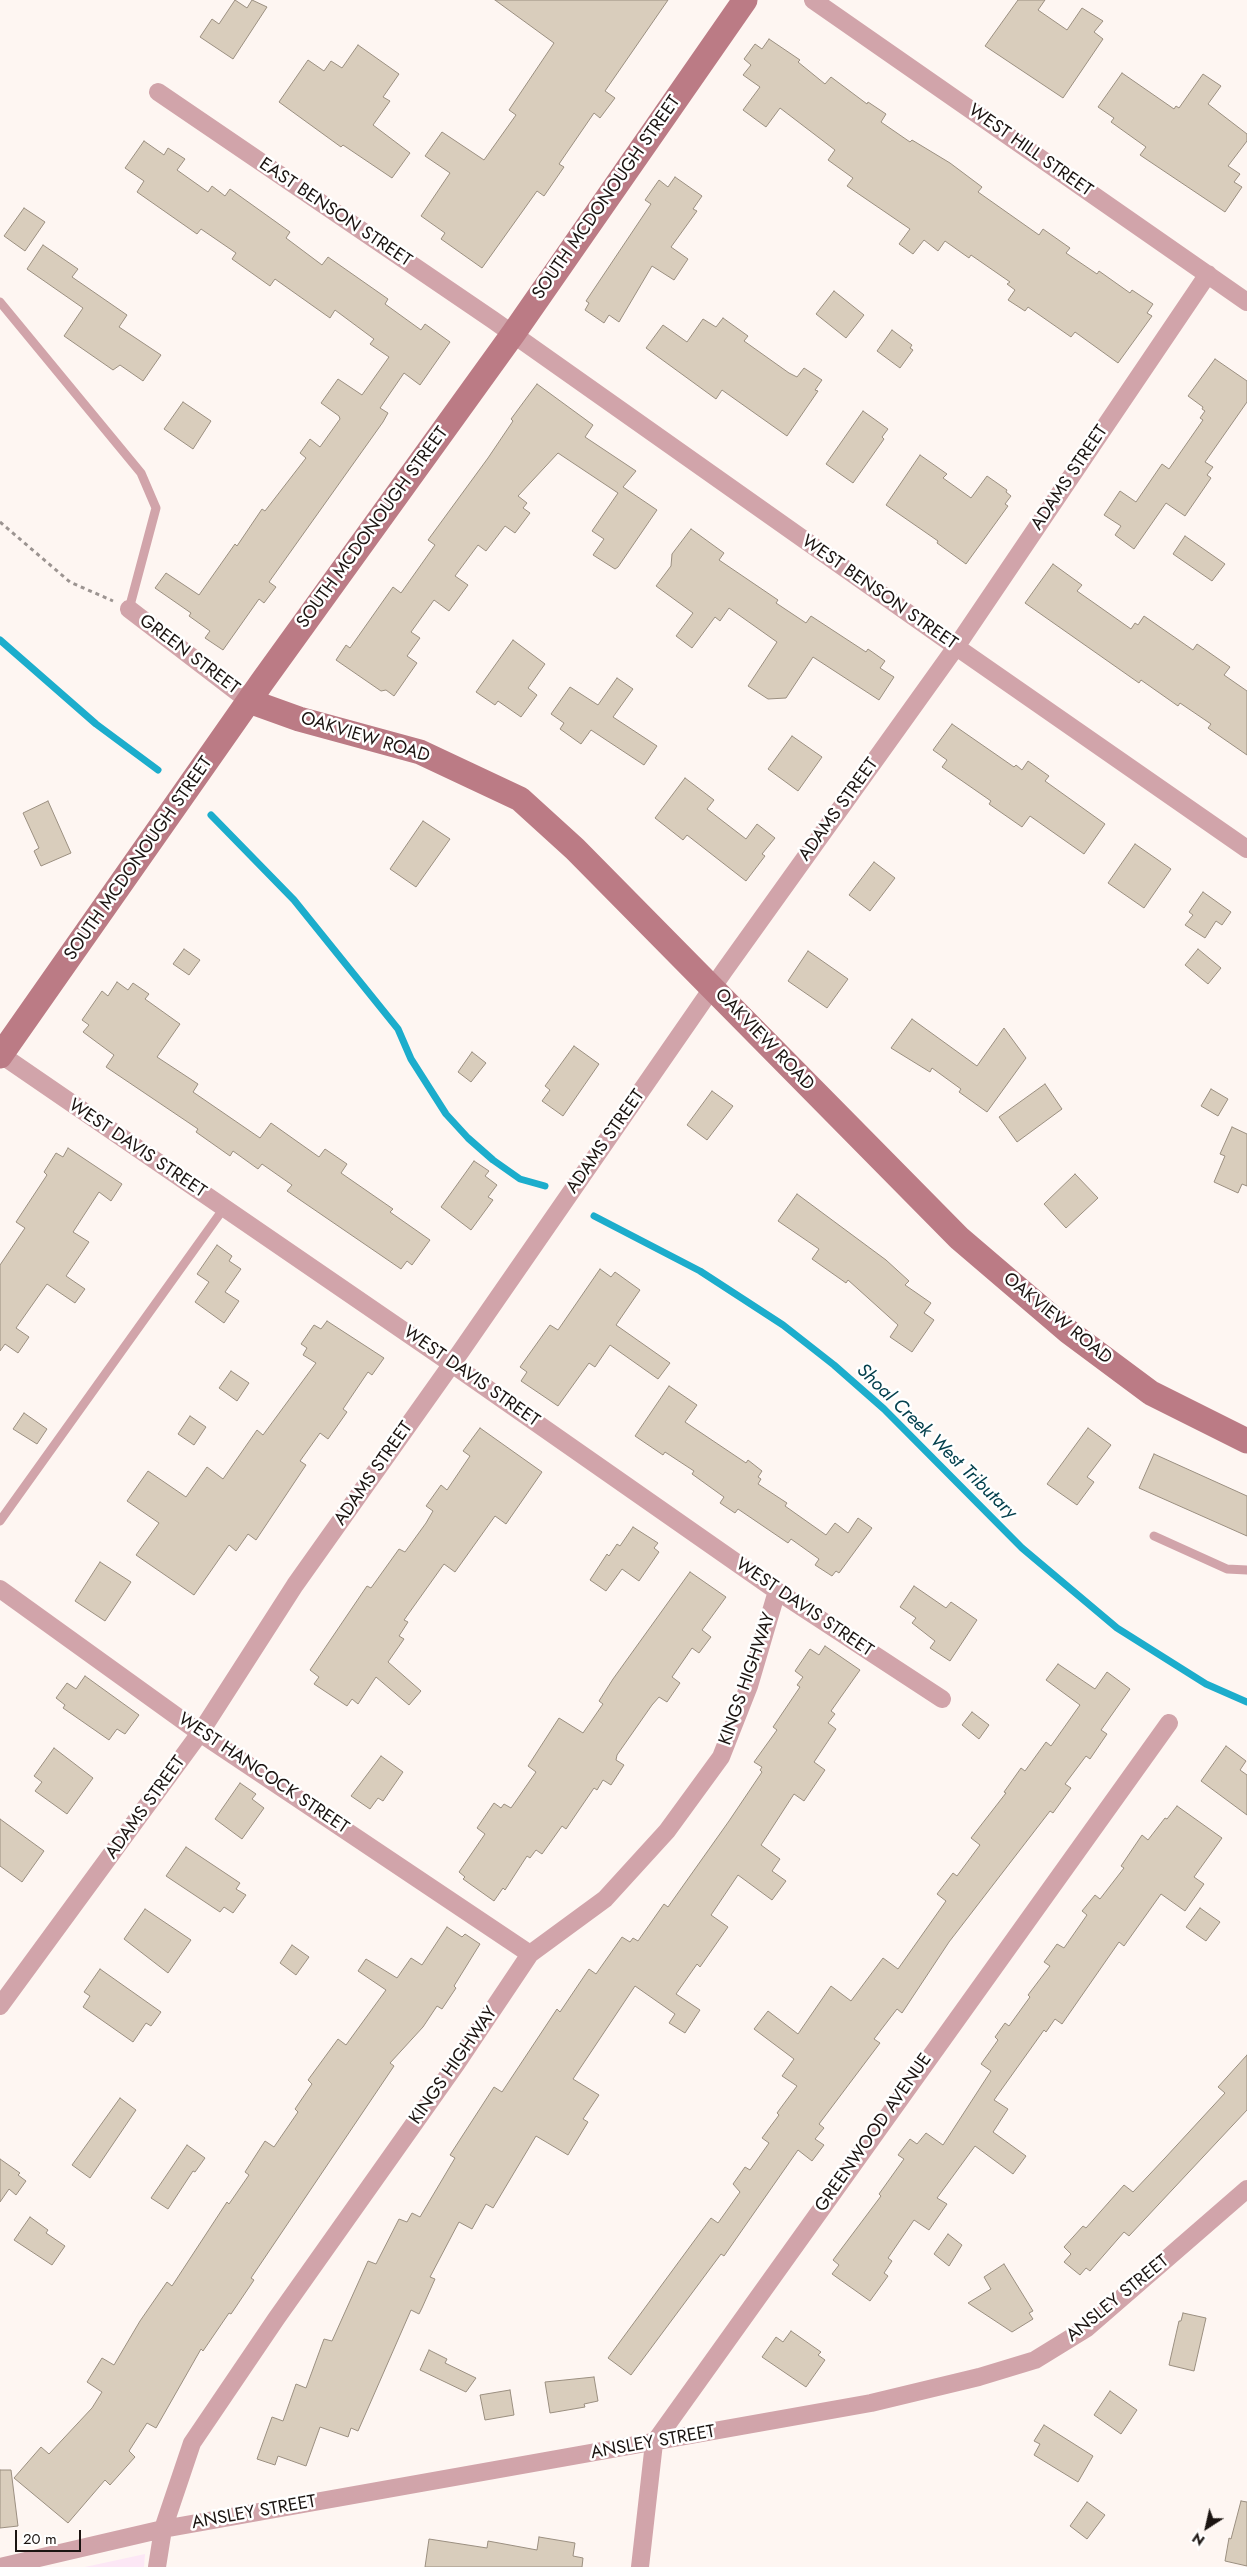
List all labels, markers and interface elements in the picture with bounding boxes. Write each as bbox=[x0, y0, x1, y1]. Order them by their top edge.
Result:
street label: SOUTH MCDONOUGH STREET bbox=[528, 92, 686, 304]
street label: WEST HILL STREET bbox=[964, 100, 1096, 202]
street label: EAST BENSON STREET bbox=[255, 154, 415, 272]
street label: ADAMS STREET bbox=[1027, 421, 1113, 535]
street label: SOUTH MCDONOUGH STREET bbox=[293, 423, 453, 633]
street label: WEST BENSON STREET bbox=[797, 531, 961, 655]
street label: GREEN STREET bbox=[135, 610, 243, 700]
street label: OAKVIEW ROAD bbox=[298, 708, 432, 768]
street label: SOUTH MCDONOUGH STREET bbox=[60, 753, 218, 965]
street label: ADAMS STREET bbox=[794, 754, 884, 866]
street label: OAKVIEW ROAD bbox=[710, 984, 818, 1096]
street label: ADAMS STREET bbox=[562, 1086, 650, 1198]
street label: WEST DAVIS STREET bbox=[64, 1095, 210, 1203]
street label: OAKVIEW ROAD bbox=[998, 1269, 1116, 1369]
street label: WEST DAVIS STREET bbox=[399, 1322, 543, 1432]
water label: Shoal Creek West Tributary bbox=[851, 1359, 1021, 1525]
street label: ADAMS STREET bbox=[330, 1418, 418, 1530]
street label: WEST DAVIS STREET bbox=[731, 1554, 877, 1662]
street label: KINGS HIGHWAY bbox=[715, 1610, 781, 1748]
street label: WEST HANCOCK STREET bbox=[174, 1709, 352, 1839]
street label: ADAMS STREET bbox=[101, 1752, 191, 1864]
street label: KINGS HIGHWAY bbox=[405, 2003, 503, 2129]
street label: GREENWOOD AVENUE bbox=[811, 2050, 937, 2216]
street label: ANSLEY STREET bbox=[1062, 2251, 1174, 2347]
street label: ANSLEY STREET bbox=[589, 2421, 717, 2465]
street label: ANSLEY STREET bbox=[190, 2491, 318, 2535]
north arrow bbox=[1182, 2502, 1232, 2552]
scale bar bbox=[18, 2520, 84, 2552]
text: 20 m bbox=[23, 2528, 57, 2550]
text: N bbox=[1188, 2528, 1209, 2551]

